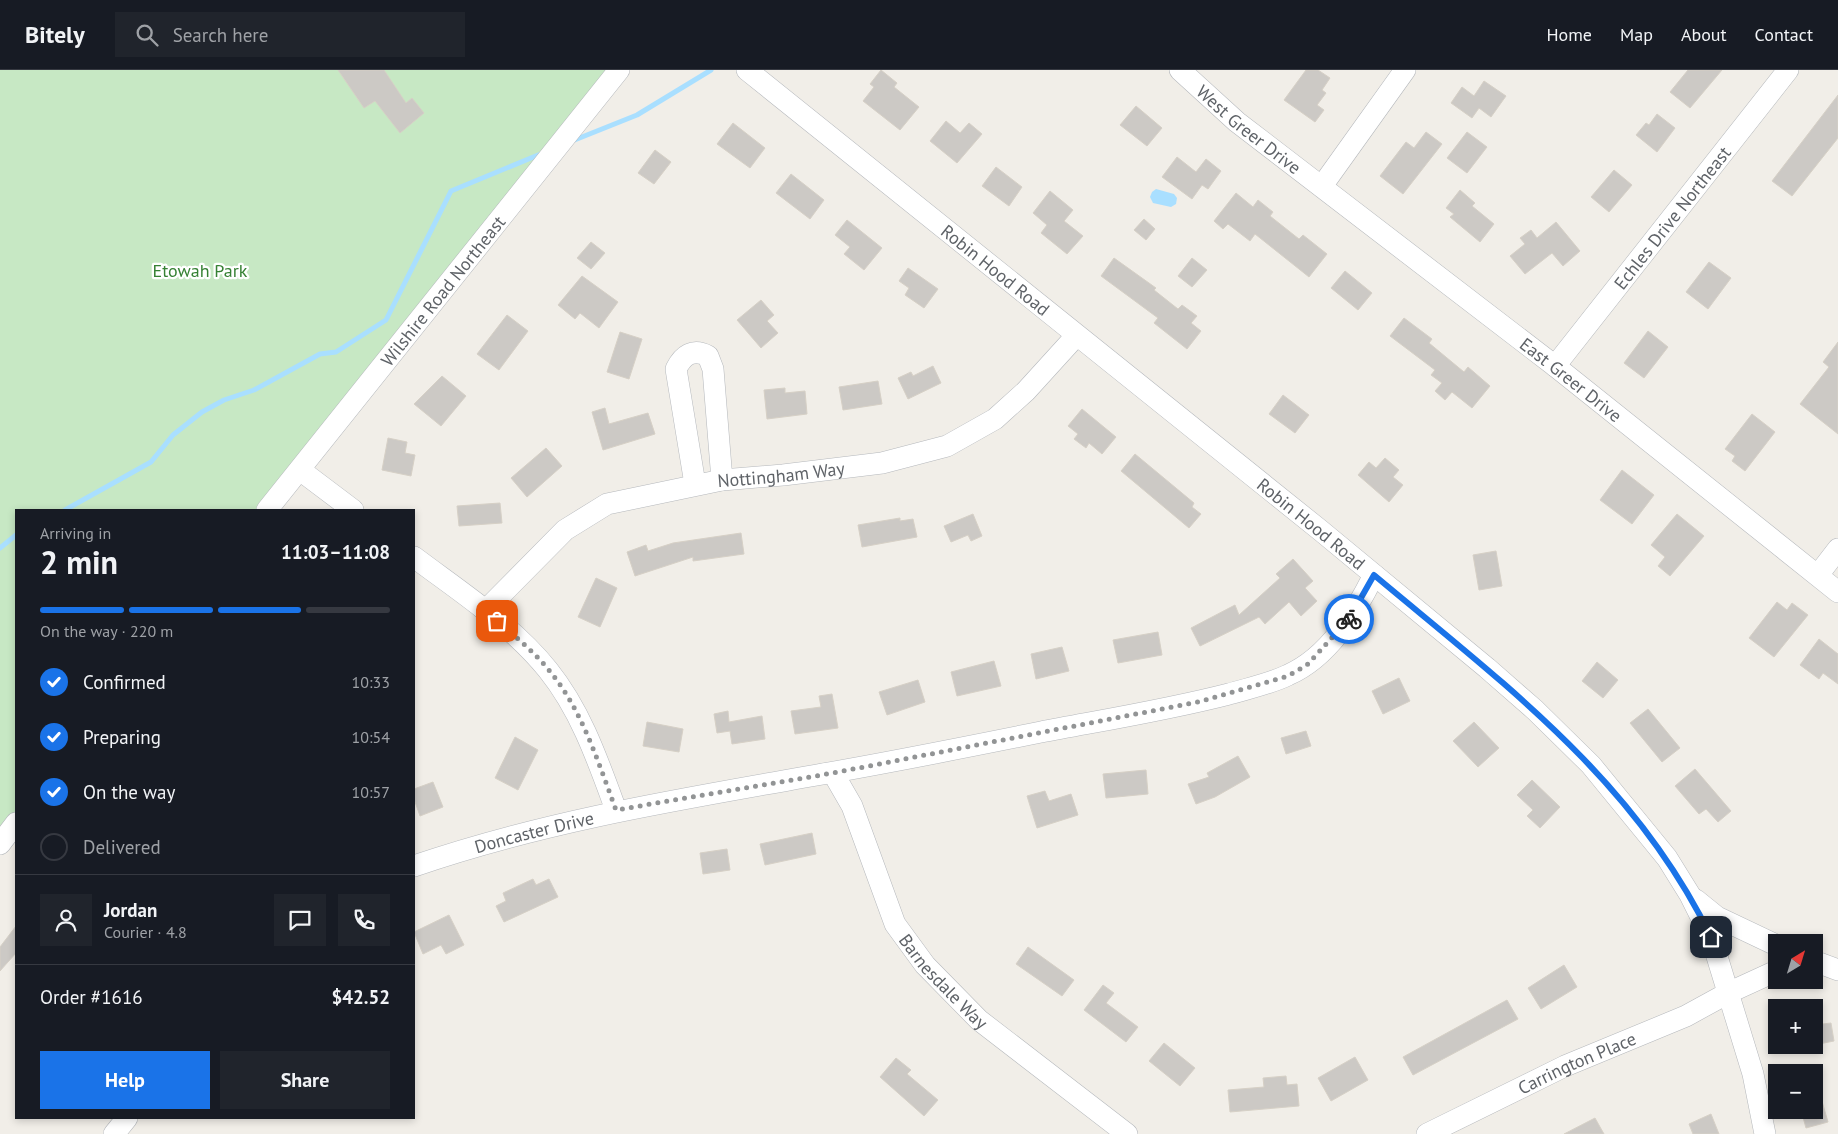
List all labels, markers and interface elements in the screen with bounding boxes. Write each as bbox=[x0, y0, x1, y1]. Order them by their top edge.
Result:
search box bbox=[115, 12, 465, 57]
text: Bitely bbox=[25, 19, 85, 50]
icon: search bbox=[133, 21, 161, 49]
text: Search here bbox=[173, 23, 268, 47]
text: Home bbox=[1546, 23, 1592, 46]
text: Map bbox=[1620, 23, 1653, 46]
text: About bbox=[1681, 23, 1727, 46]
text: Contact bbox=[1755, 23, 1813, 46]
street label: West Greer Drive bbox=[1192, 80, 1306, 179]
street label: Echles Drive Northeast bbox=[1608, 141, 1735, 294]
street label: Wilshire Road Northeast bbox=[375, 211, 510, 371]
street label: Robin Hood Road bbox=[937, 219, 1055, 320]
park label: Etowah Park bbox=[153, 259, 248, 282]
street label: East Greer Drive bbox=[1516, 332, 1627, 427]
street label: Nottingham Way bbox=[716, 456, 846, 492]
street label: Robin Hood Road bbox=[1253, 473, 1370, 574]
text: Arriving in bbox=[40, 523, 111, 543]
text: 11:03–11:08 bbox=[281, 540, 390, 564]
text: 2 min bbox=[40, 541, 118, 583]
courier bbox=[1324, 594, 1374, 644]
pin bbox=[476, 600, 518, 642]
icon: bike bbox=[1335, 605, 1363, 633]
icon: bag bbox=[483, 607, 511, 635]
text: On the way · 220 m bbox=[40, 621, 173, 641]
icon: check bbox=[40, 668, 68, 696]
text: Confirmed bbox=[83, 670, 166, 694]
text: 10:33 bbox=[352, 672, 390, 692]
icon: check bbox=[40, 723, 68, 751]
text: Preparing bbox=[83, 725, 161, 749]
text: 10:54 bbox=[352, 727, 390, 747]
icon: check bbox=[40, 778, 68, 806]
text: On the way bbox=[83, 780, 175, 804]
text: 10:57 bbox=[352, 782, 390, 802]
street label: Doncaster Drive bbox=[472, 806, 596, 858]
text: Delivered bbox=[83, 835, 161, 859]
button: person bbox=[40, 894, 92, 946]
button: chat bbox=[274, 894, 326, 946]
button: phone bbox=[338, 894, 390, 946]
text: Jordan bbox=[104, 898, 157, 922]
pin bbox=[1690, 916, 1732, 958]
text: Courier · 4.8 bbox=[104, 922, 187, 942]
icon: home bbox=[1697, 923, 1725, 951]
street label: Barnesdale Way bbox=[894, 929, 993, 1034]
north arrow bbox=[1768, 934, 1822, 989]
map controls bbox=[1768, 934, 1823, 1119]
text: Order #1616 bbox=[40, 985, 143, 1009]
text: $42.52 bbox=[331, 985, 390, 1009]
button: + bbox=[1768, 999, 1823, 1054]
street label: Carrington Place bbox=[1514, 1026, 1639, 1099]
button: Help bbox=[40, 1051, 210, 1109]
button: Share bbox=[220, 1051, 390, 1109]
button: − bbox=[1768, 1064, 1823, 1119]

